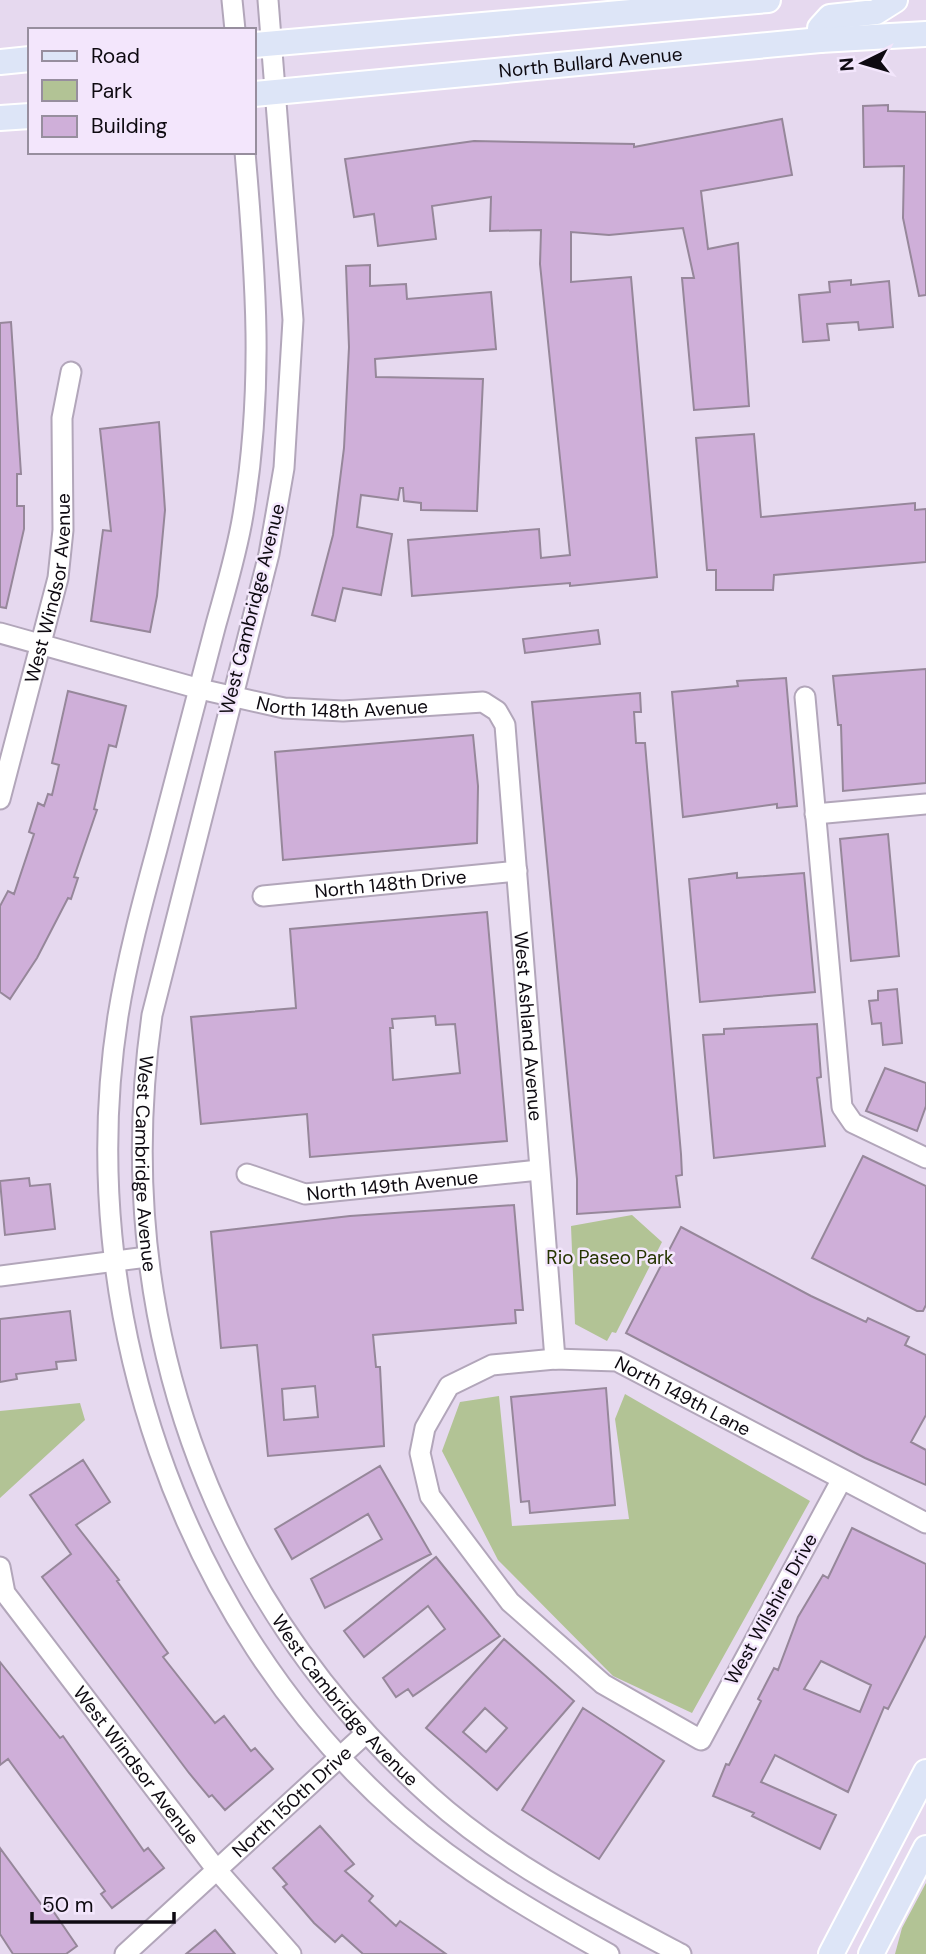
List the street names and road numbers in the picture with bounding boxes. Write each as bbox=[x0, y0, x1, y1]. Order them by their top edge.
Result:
street label: North Bullard Avenue bbox=[498, 41, 683, 83]
street label: West Windsor Avenue bbox=[18, 493, 76, 686]
street label: West Cambridge Avenue bbox=[214, 501, 290, 717]
street label: North 148th Avenue bbox=[254, 690, 429, 724]
street label: North 148th Drive bbox=[313, 864, 467, 903]
street label: West Ashland Avenue bbox=[509, 930, 549, 1122]
street label: West Cambridge Avenue bbox=[130, 1054, 163, 1273]
street label: North 149th Avenue bbox=[305, 1164, 479, 1206]
street label: North 149th Lane bbox=[611, 1350, 755, 1441]
street label: West Wilshire Drive bbox=[719, 1529, 823, 1689]
street label: West Cambridge Avenue bbox=[266, 1609, 424, 1792]
street label: West Windsor Avenue bbox=[68, 1681, 205, 1849]
street label: North 150th Drive bbox=[226, 1740, 357, 1862]

